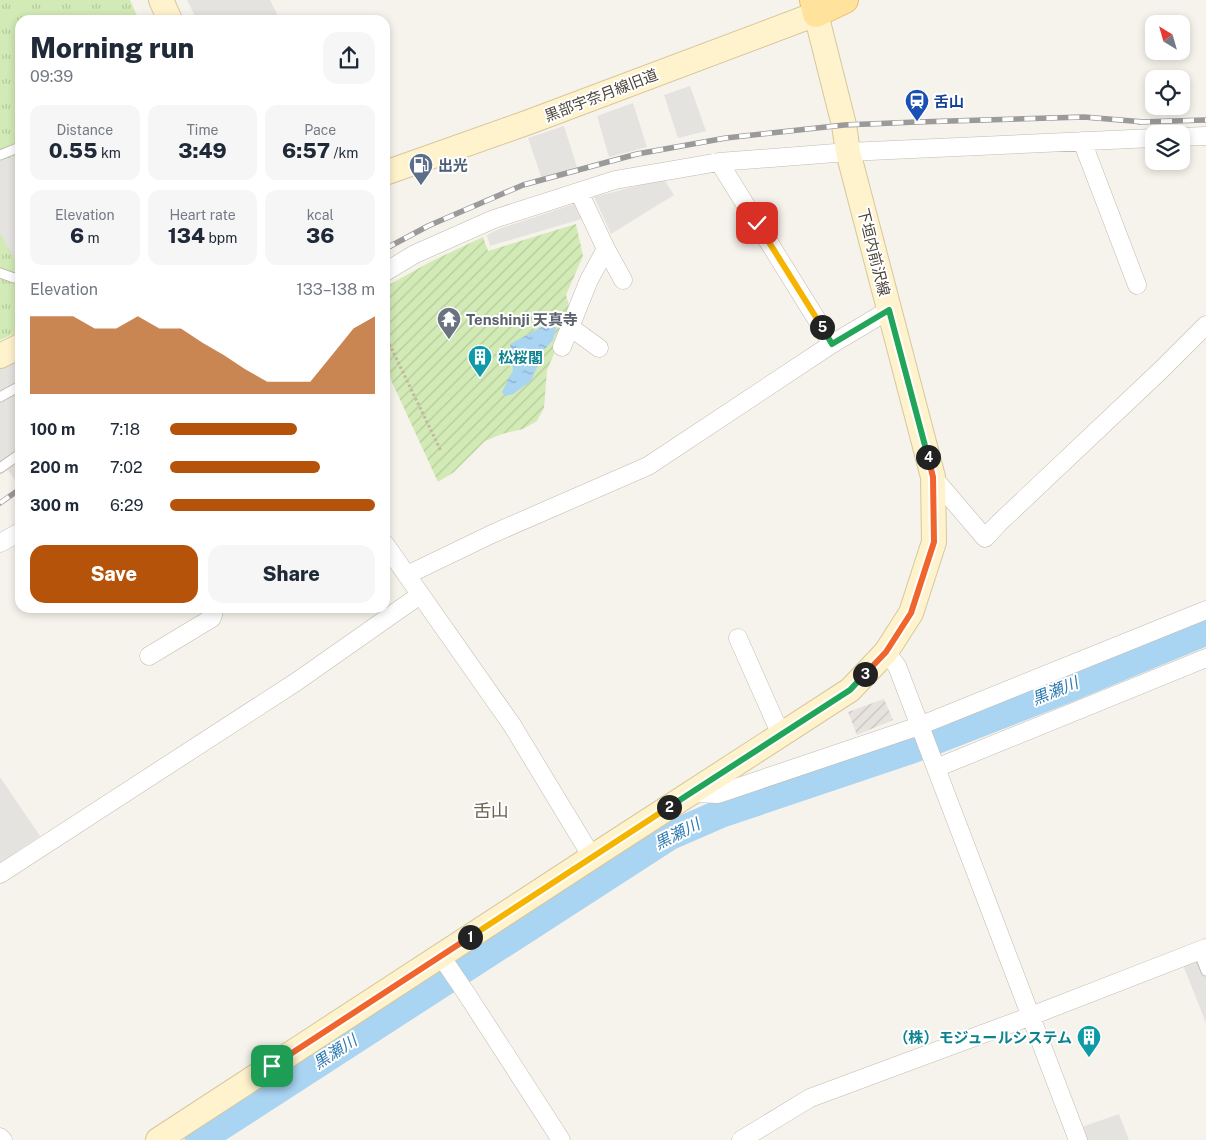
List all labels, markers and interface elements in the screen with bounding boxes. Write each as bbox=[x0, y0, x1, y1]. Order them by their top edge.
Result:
north arrow bbox=[1145, 15, 1190, 60]
map controls bbox=[1145, 15, 1190, 170]
text: Morning run bbox=[30, 31, 194, 64]
button: share bbox=[323, 32, 375, 84]
street label: 黒部宇奈月線旧道 bbox=[542, 66, 660, 124]
text: 09:39 bbox=[30, 67, 73, 86]
button: locate bbox=[1145, 70, 1190, 115]
station icon: 舌山 bbox=[904, 88, 930, 122]
place label: 舌山 bbox=[934, 93, 964, 110]
text: Distance bbox=[56, 122, 113, 138]
text: Time bbox=[187, 122, 218, 138]
text: Pace bbox=[304, 122, 336, 138]
button: layers bbox=[1145, 125, 1190, 170]
text: 0.55 bbox=[49, 138, 98, 163]
text: 3:49 bbox=[178, 138, 227, 163]
text: 6:57 bbox=[282, 138, 330, 163]
text: km bbox=[98, 145, 121, 161]
text: /km bbox=[330, 145, 358, 161]
fuel station icon: 出光 bbox=[408, 152, 434, 186]
place label: 出光 bbox=[438, 157, 468, 174]
pin bbox=[736, 202, 778, 244]
street label: 下垣内前沢線 bbox=[855, 206, 893, 298]
text: Elevation bbox=[55, 207, 115, 223]
text: Heart rate bbox=[169, 207, 236, 223]
text: kcal bbox=[307, 207, 334, 223]
icon: check bbox=[743, 209, 771, 237]
text: 6 bbox=[70, 223, 84, 248]
text: 134 bbox=[168, 223, 205, 248]
text: 36 bbox=[306, 223, 334, 248]
text: m bbox=[84, 230, 100, 246]
text: bpm bbox=[205, 230, 237, 246]
text: Elevation bbox=[30, 280, 98, 299]
text: 133–138 m bbox=[296, 280, 375, 299]
temple icon: Tenshinji 天真寺 bbox=[436, 306, 462, 340]
place label: Tenshinji 天真寺 bbox=[466, 311, 578, 328]
pin: 5 bbox=[810, 314, 834, 340]
text: 5 bbox=[818, 319, 827, 335]
building icon: 松桜閣 bbox=[467, 344, 493, 378]
place label: 松桜閣 bbox=[498, 349, 543, 366]
text: 100 m bbox=[30, 420, 75, 439]
text: 7:18 bbox=[110, 420, 140, 439]
pin: 4 bbox=[916, 444, 940, 470]
text: 4 bbox=[924, 449, 933, 465]
text: 200 m bbox=[30, 458, 79, 477]
text: 7:02 bbox=[110, 458, 143, 477]
text: 300 m bbox=[30, 496, 79, 515]
text: 6:29 bbox=[110, 496, 143, 515]
button: Save bbox=[30, 545, 198, 603]
button: Share bbox=[208, 545, 375, 603]
pin: 3 bbox=[852, 662, 878, 686]
text: 3 bbox=[861, 666, 870, 682]
water label: 黒瀬川 bbox=[1029, 672, 1083, 709]
pin: 2 bbox=[656, 794, 682, 820]
text: 2 bbox=[665, 799, 674, 815]
district label: 舌山 bbox=[473, 800, 509, 821]
water label: 黒瀬川 bbox=[651, 814, 704, 853]
pin: 1 bbox=[458, 924, 482, 950]
text: 1 bbox=[468, 929, 474, 945]
building icon: （株）モジュールシステム bbox=[1076, 1024, 1102, 1058]
place label: （株）モジュールシステム bbox=[893, 1029, 1072, 1046]
water label: 黒瀬川 bbox=[310, 1030, 362, 1073]
pin bbox=[251, 1045, 293, 1087]
icon: arrive bbox=[258, 1052, 286, 1080]

